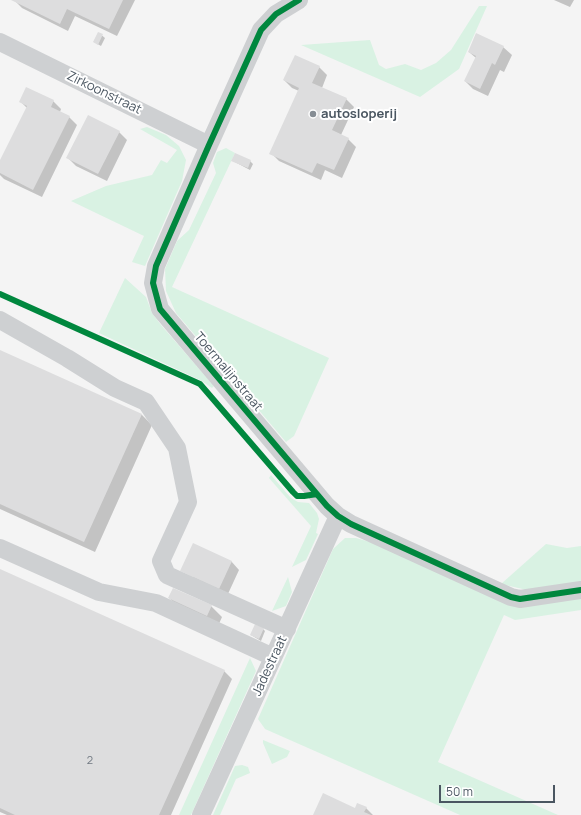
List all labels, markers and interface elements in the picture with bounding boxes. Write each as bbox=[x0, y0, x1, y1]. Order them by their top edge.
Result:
street label: Zirkoonstraat bbox=[64, 68, 144, 118]
place label: autosloperij bbox=[321, 106, 397, 122]
marker: autosloperij bbox=[308, 109, 318, 119]
street label: Toermalijnstraat bbox=[190, 329, 266, 415]
street label: Jadestraat bbox=[249, 633, 291, 699]
house number: 2 bbox=[87, 754, 93, 768]
scale bar bbox=[441, 777, 557, 803]
text: 50 m bbox=[446, 783, 473, 800]

